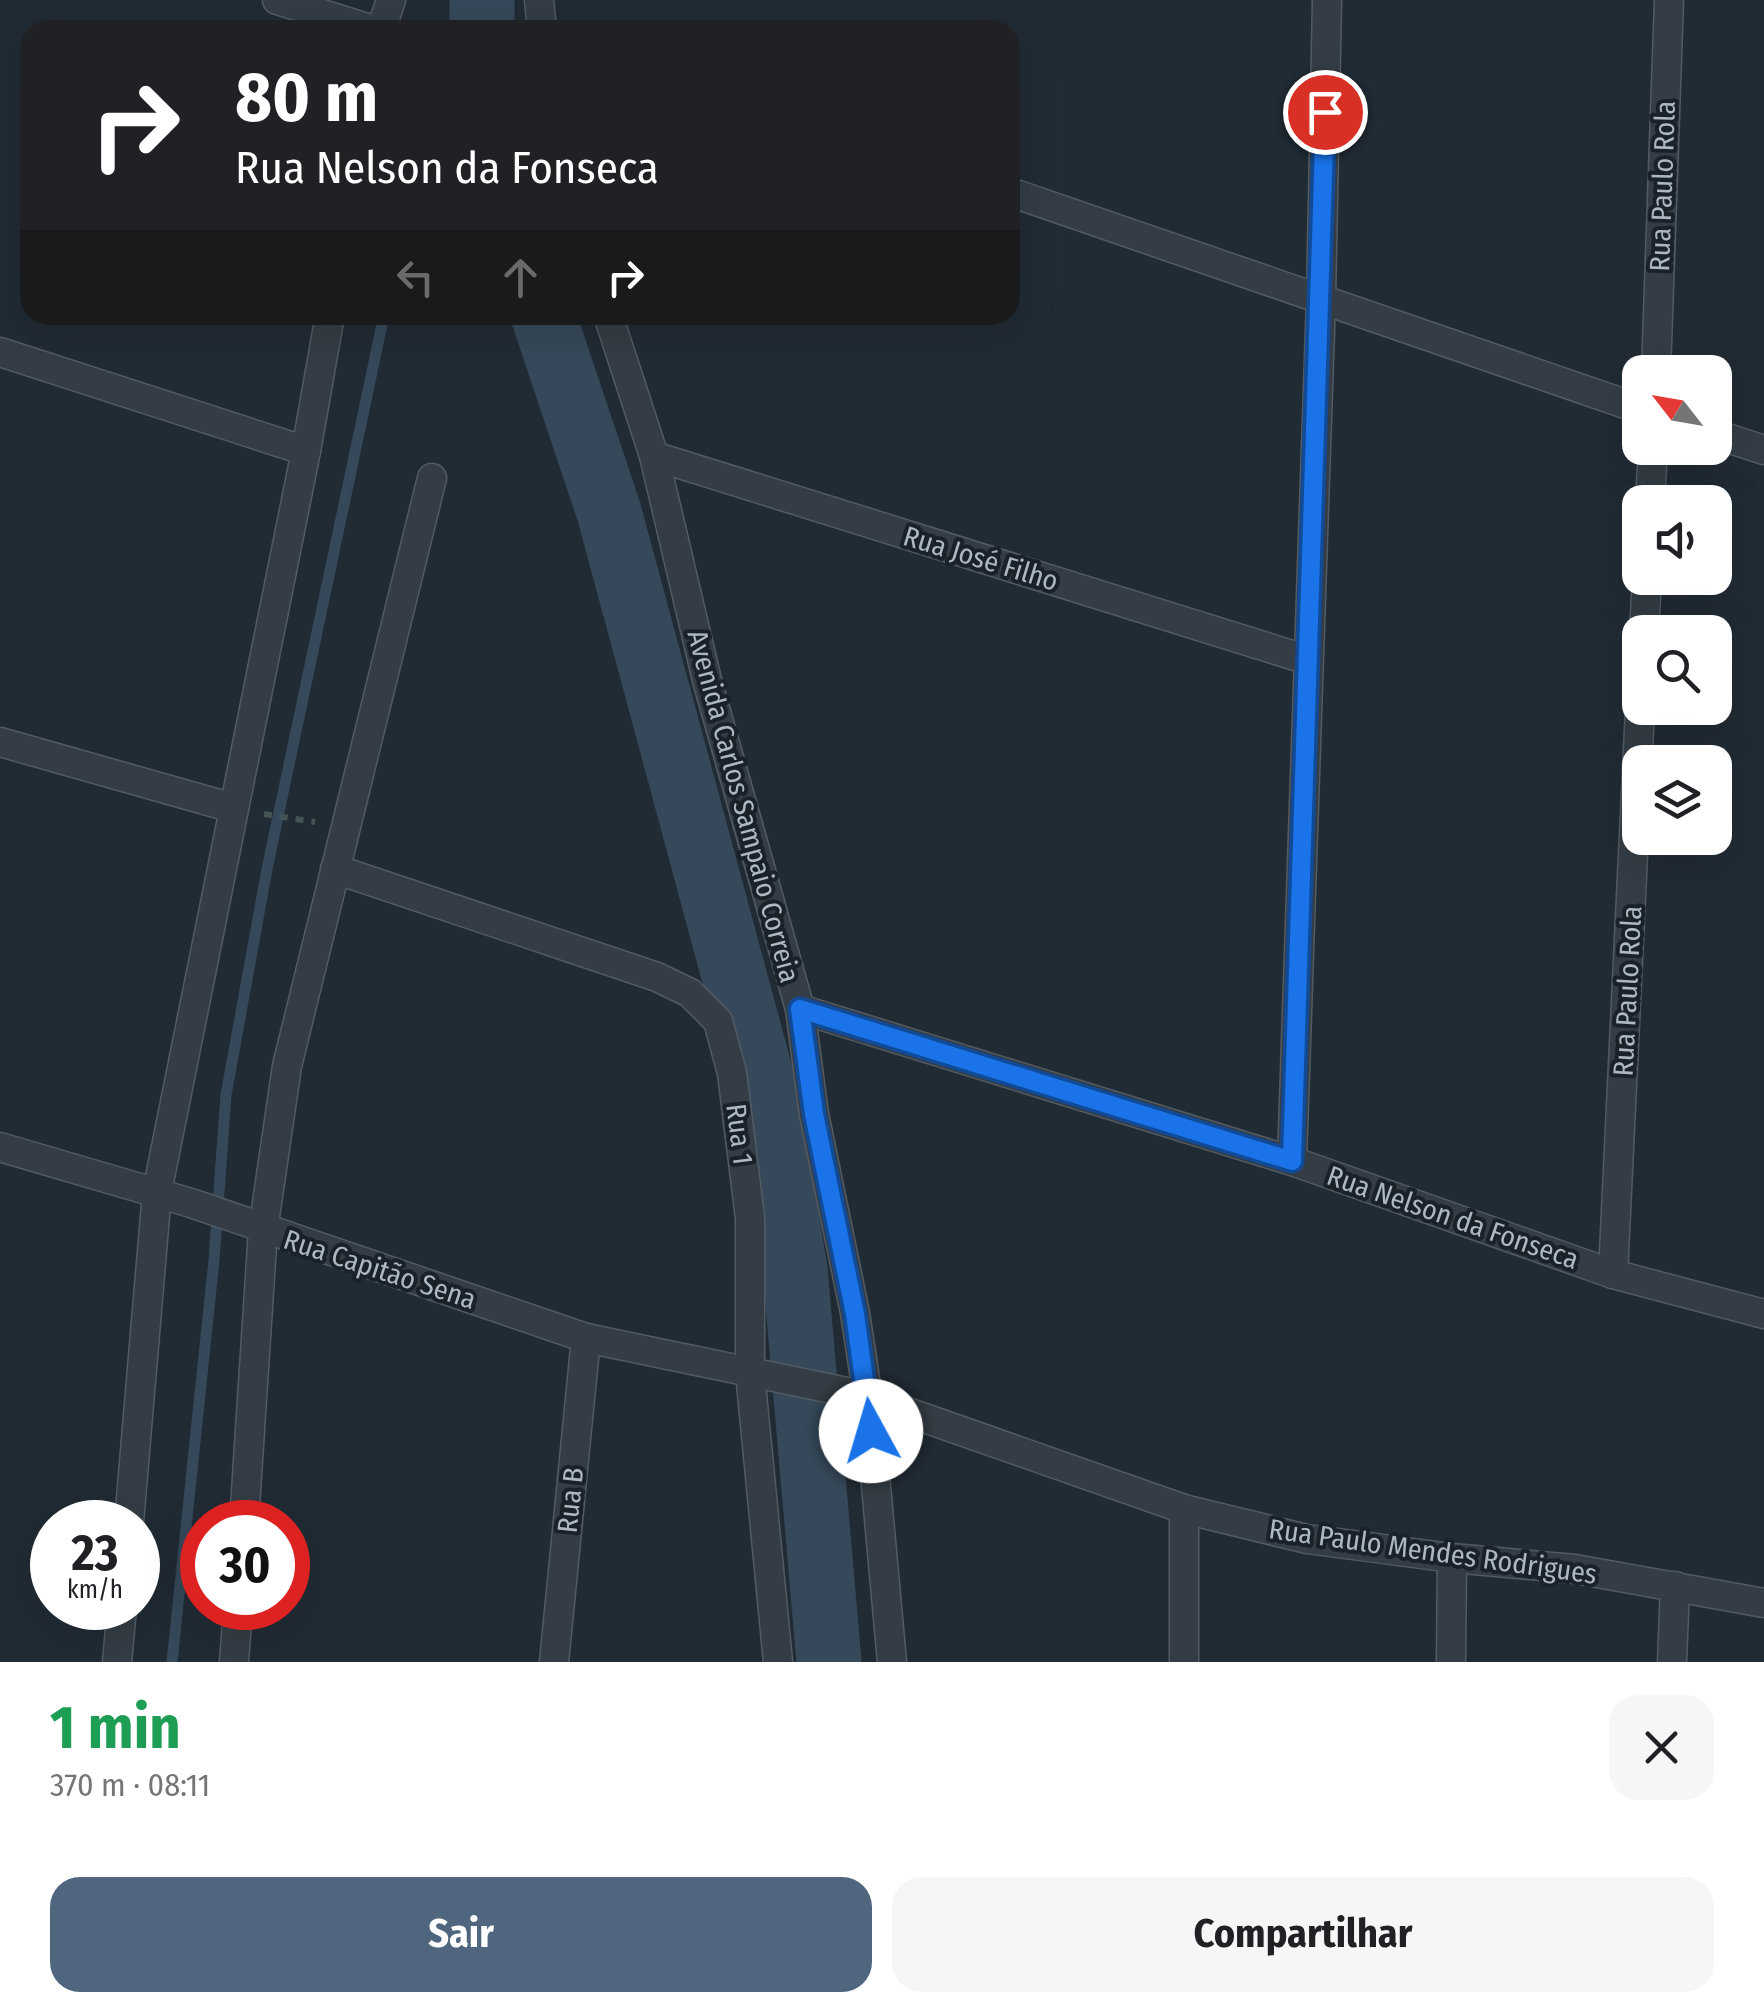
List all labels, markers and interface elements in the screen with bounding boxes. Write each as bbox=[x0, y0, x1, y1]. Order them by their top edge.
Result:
text: 80 m bbox=[235, 56, 378, 140]
icon: right bbox=[70, 60, 200, 190]
pin bbox=[1283, 70, 1368, 155]
icon: arrive bbox=[1298, 85, 1353, 140]
street label: Rua Paulo Rola bbox=[1643, 100, 1682, 272]
text: Rua Nelson da Fonseca bbox=[235, 141, 659, 195]
icon: left bbox=[388, 250, 443, 305]
icon: ahead bbox=[493, 250, 548, 305]
icon: right bbox=[598, 250, 653, 305]
north arrow bbox=[1622, 355, 1732, 465]
map controls bbox=[1622, 355, 1732, 855]
button: sound bbox=[1622, 485, 1732, 595]
street label: Rua José Filho bbox=[899, 519, 1062, 598]
button: search bbox=[1622, 615, 1732, 725]
street label: Avenida Carlos Sampaio Correia bbox=[681, 626, 807, 986]
button: layers bbox=[1622, 745, 1732, 855]
street label: Rua Paulo Rola bbox=[1607, 905, 1648, 1077]
street label: Rua 1 bbox=[719, 1102, 760, 1166]
street label: Rua Nelson da Fonseca bbox=[1323, 1159, 1583, 1276]
street label: Rua Capitão Sena bbox=[280, 1223, 480, 1316]
position arrow bbox=[819, 1379, 923, 1483]
street label: Rua B bbox=[551, 1466, 590, 1534]
speed limit sign: 30 bbox=[180, 1500, 310, 1630]
street label: Rua Paulo Mendes Rodrigues bbox=[1267, 1512, 1599, 1591]
text: 23 bbox=[72, 1523, 118, 1583]
text: km/h bbox=[67, 1575, 123, 1605]
text: 1 min bbox=[50, 1692, 181, 1764]
button: close bbox=[1609, 1695, 1714, 1800]
text: 370 m · 08:11 bbox=[50, 1766, 210, 1804]
button: Sair bbox=[50, 1877, 872, 1992]
button: Compartilhar bbox=[892, 1877, 1714, 1992]

